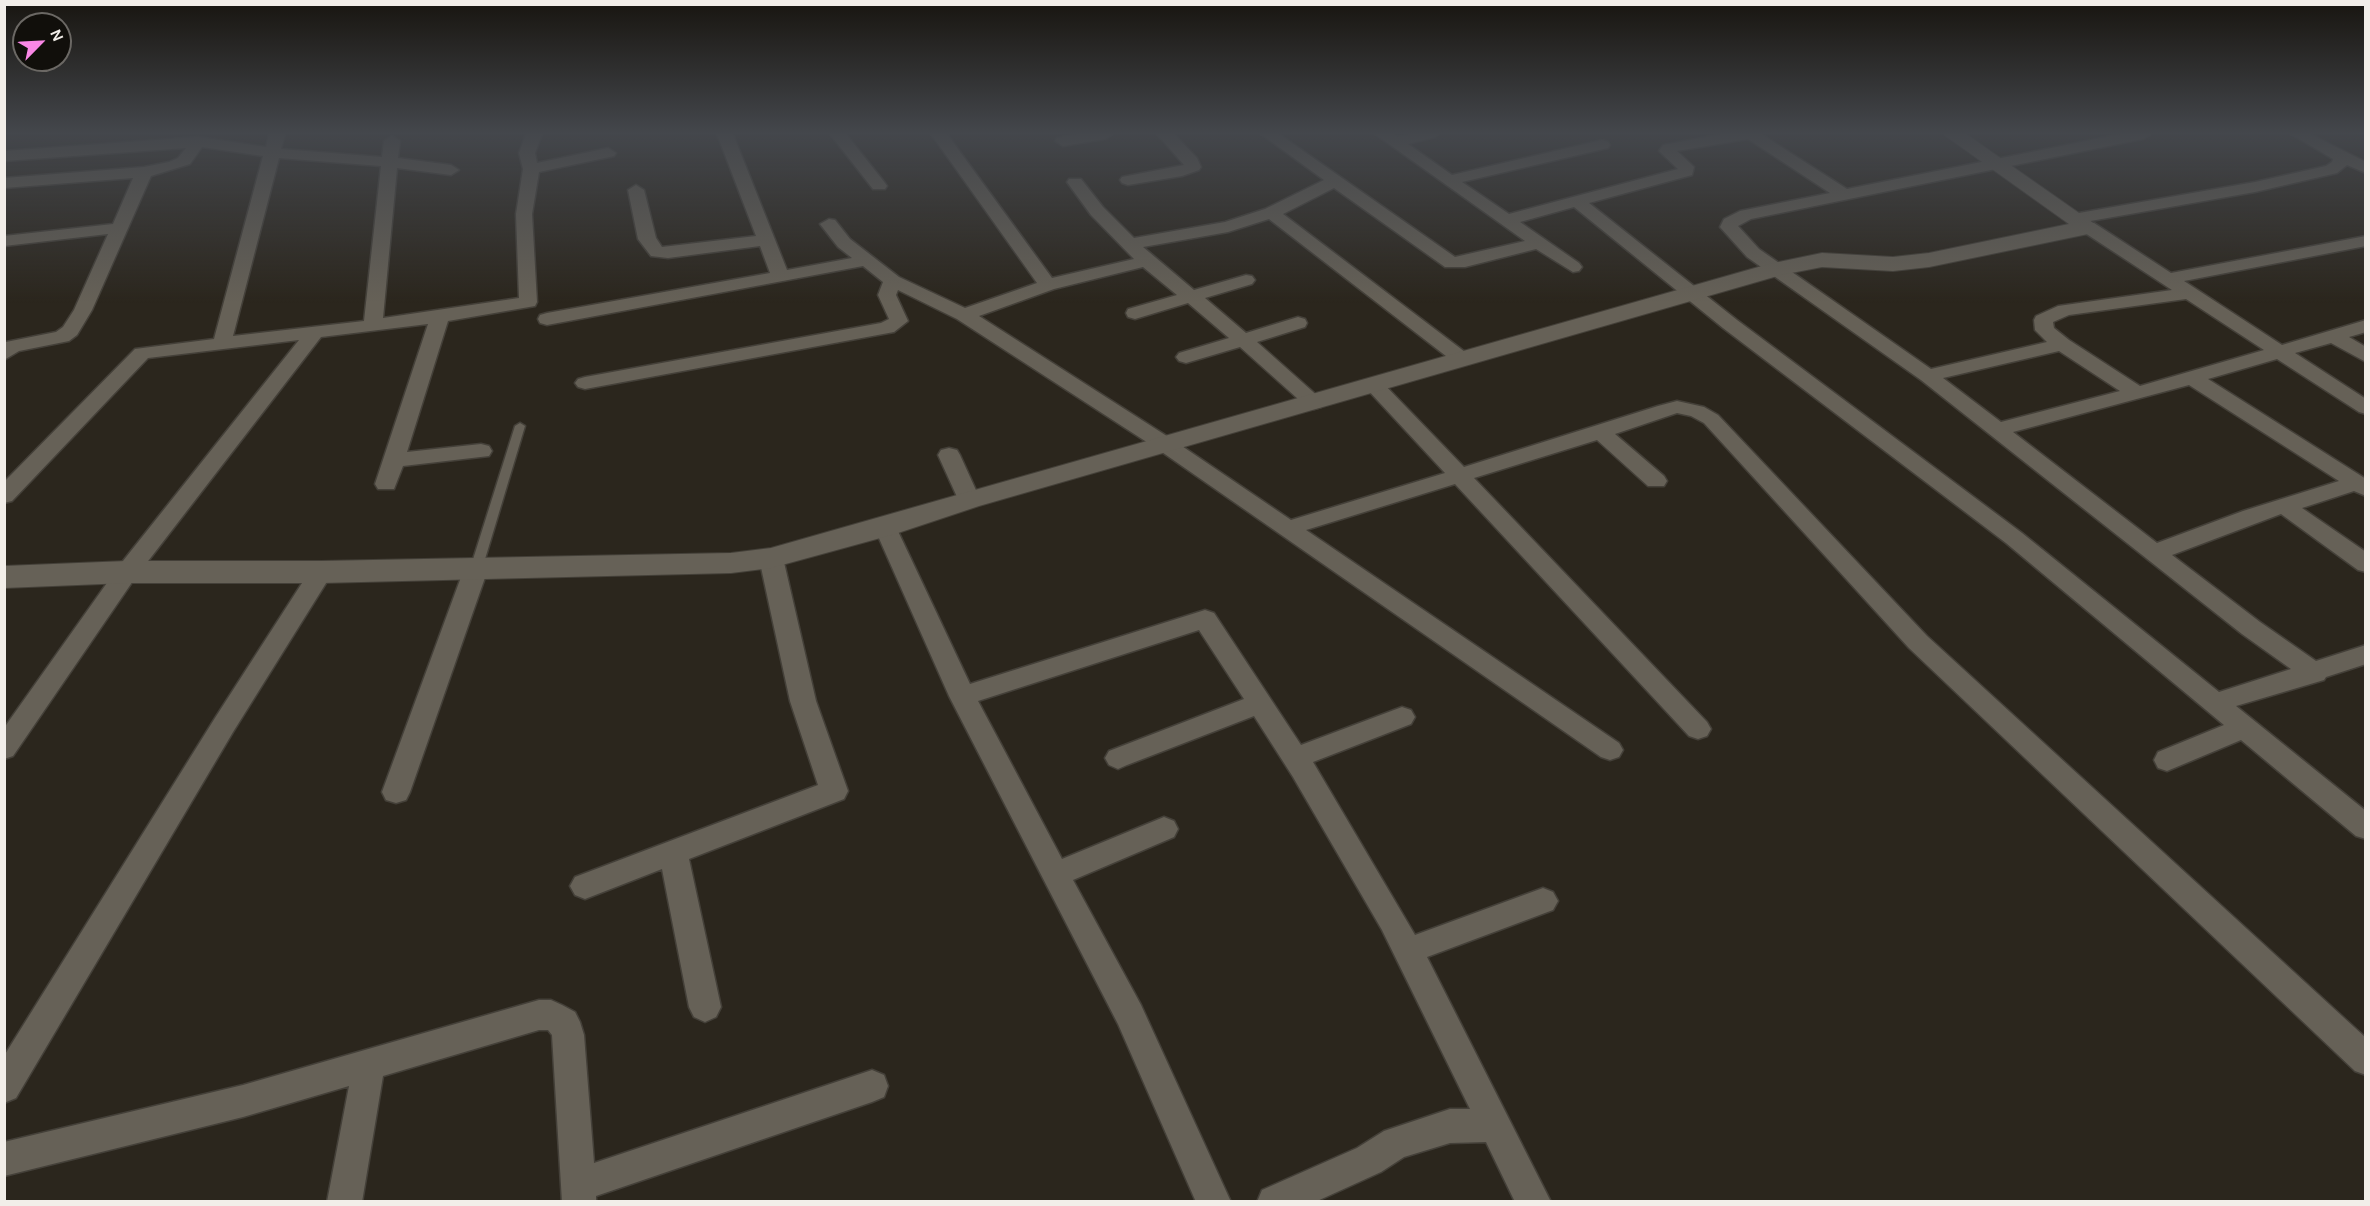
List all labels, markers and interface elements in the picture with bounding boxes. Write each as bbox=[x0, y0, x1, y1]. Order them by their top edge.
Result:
north arrow bbox=[12, 12, 72, 72]
text: N bbox=[46, 26, 68, 44]

